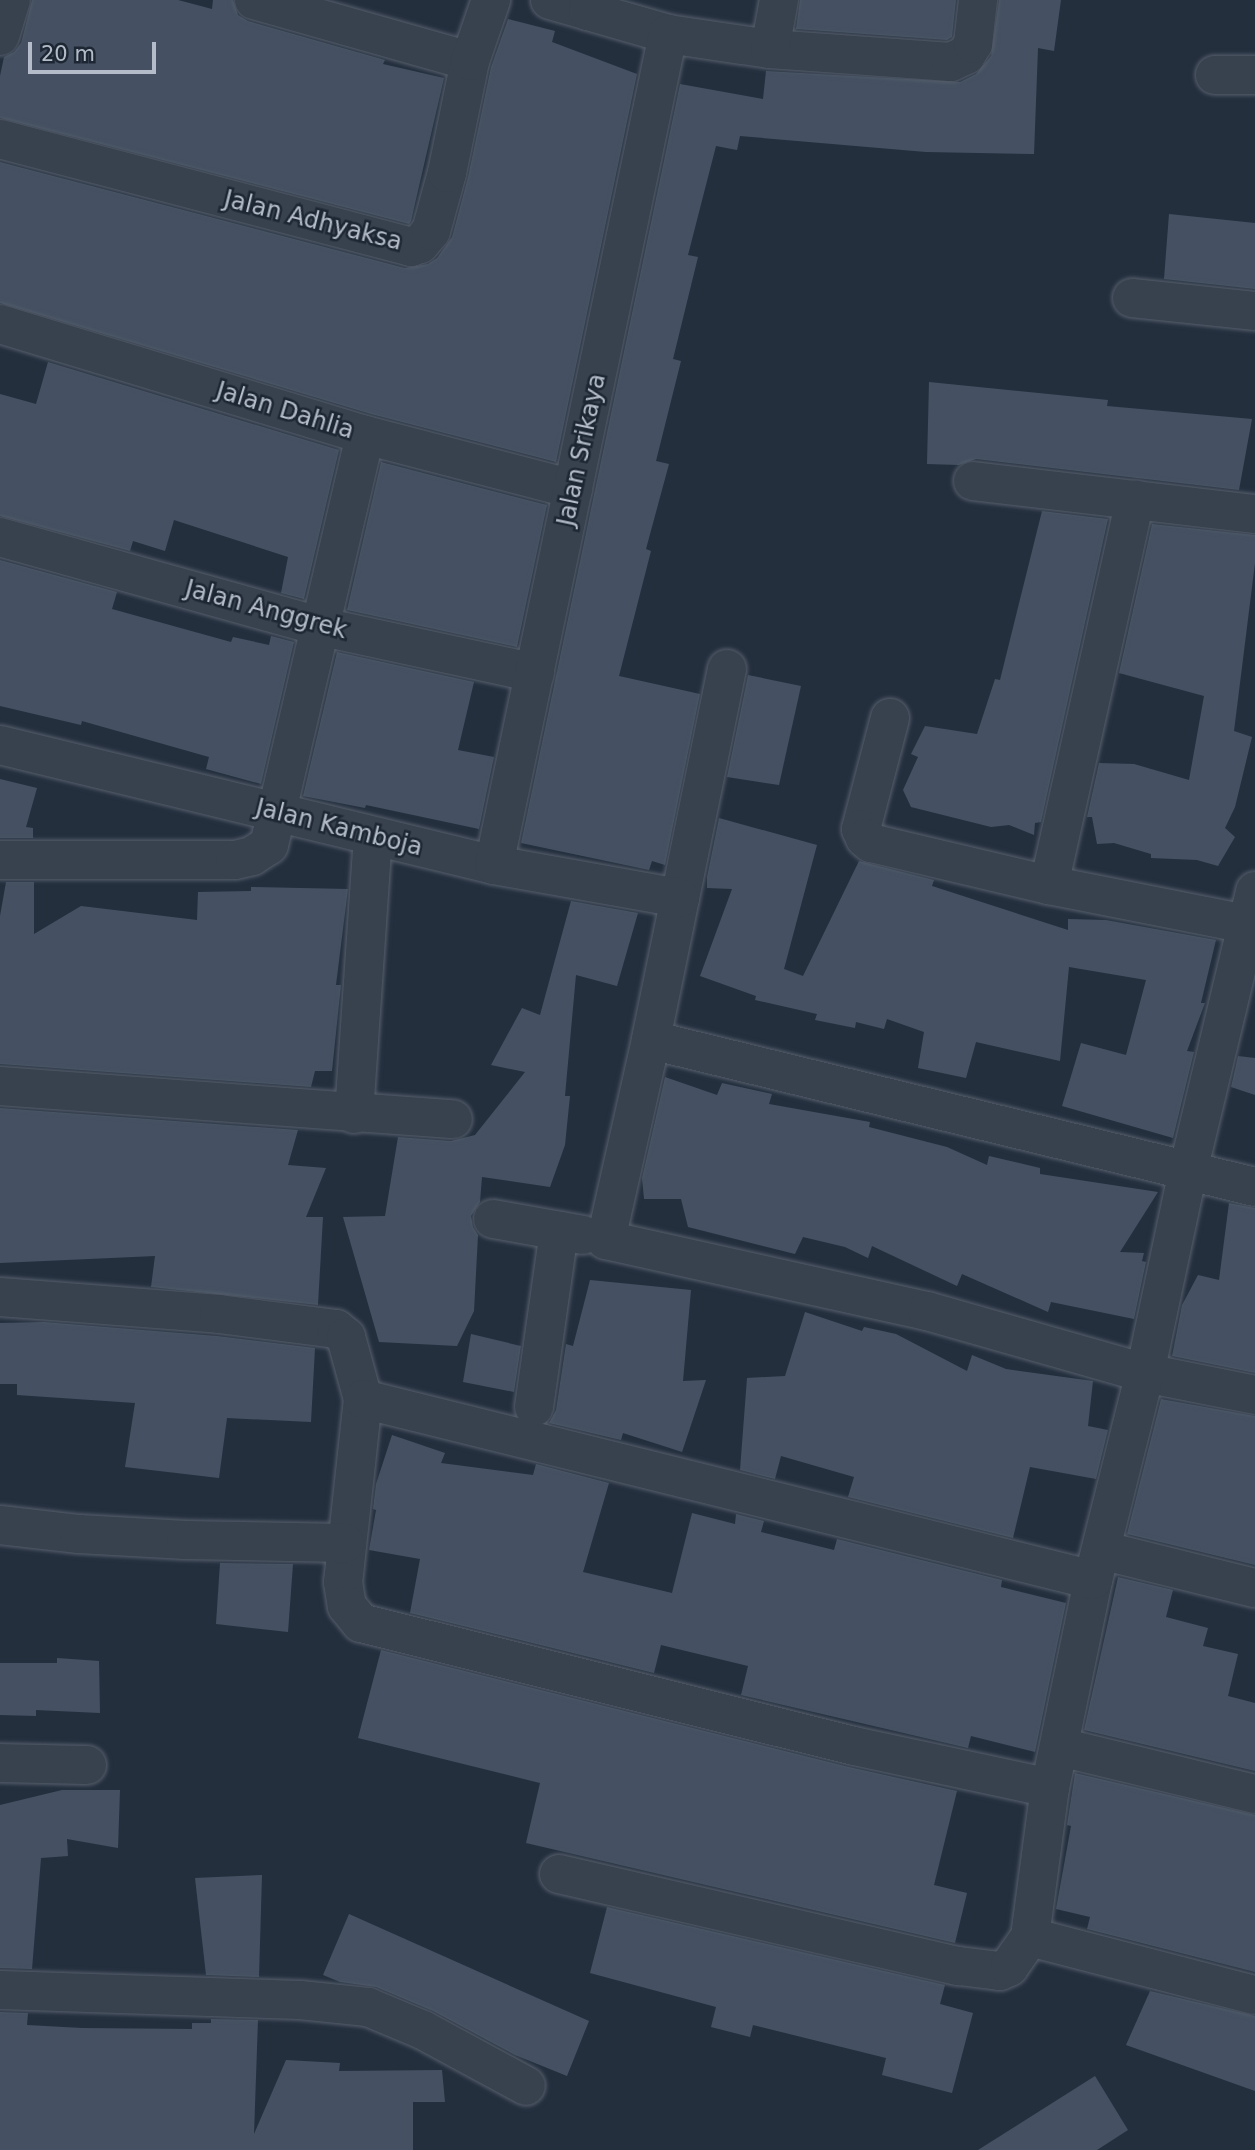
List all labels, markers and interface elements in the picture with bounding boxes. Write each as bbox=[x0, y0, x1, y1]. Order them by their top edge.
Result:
scale bar bbox=[32, 28, 159, 72]
text: 20 m bbox=[41, 42, 95, 66]
street label: Jalan Adhyaksa bbox=[221, 185, 405, 257]
street label: Jalan Srikaya bbox=[552, 371, 612, 529]
street label: Jalan Dahlia bbox=[213, 376, 357, 446]
street label: Jalan Anggrek bbox=[182, 575, 350, 645]
street label: Jalan Kamboja bbox=[253, 793, 425, 863]

